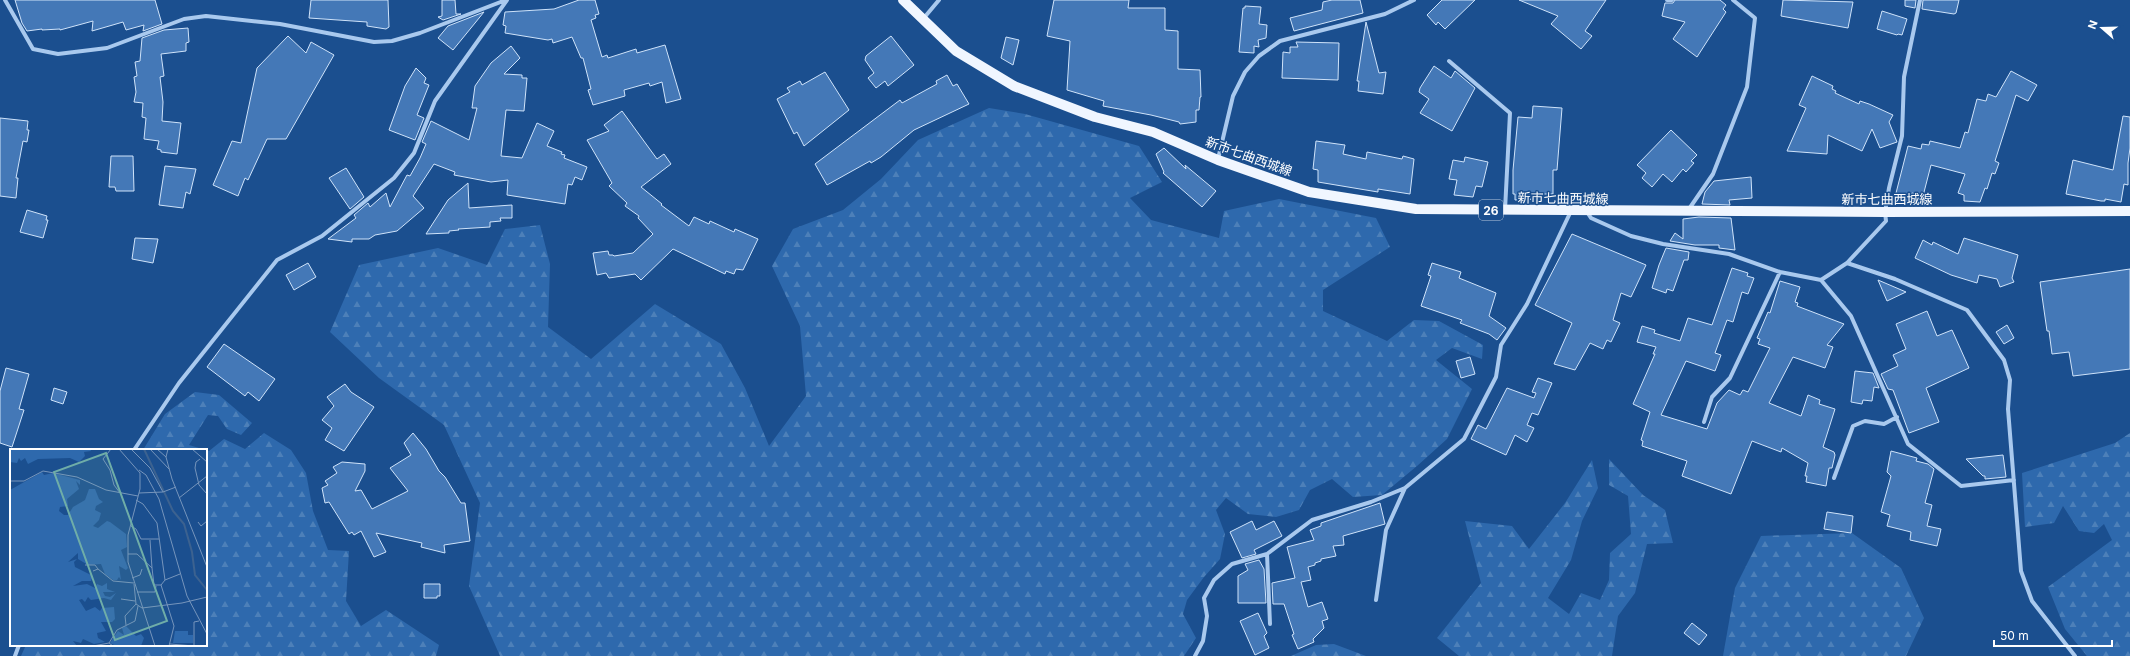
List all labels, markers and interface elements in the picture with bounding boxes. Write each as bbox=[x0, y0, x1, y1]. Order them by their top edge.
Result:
north arrow bbox=[2082, 8, 2122, 48]
text: N bbox=[2085, 18, 2101, 31]
street label: 新市七曲西城線 bbox=[1204, 133, 1294, 179]
street label: 新市七曲西城線 bbox=[1517, 189, 1609, 207]
street label: 新市七曲西城線 bbox=[1841, 191, 1933, 207]
road number: 26 bbox=[1479, 200, 1503, 220]
inset map bbox=[10, 449, 207, 646]
scale bar bbox=[1994, 622, 2112, 648]
text: 50 m bbox=[2000, 628, 2029, 643]

